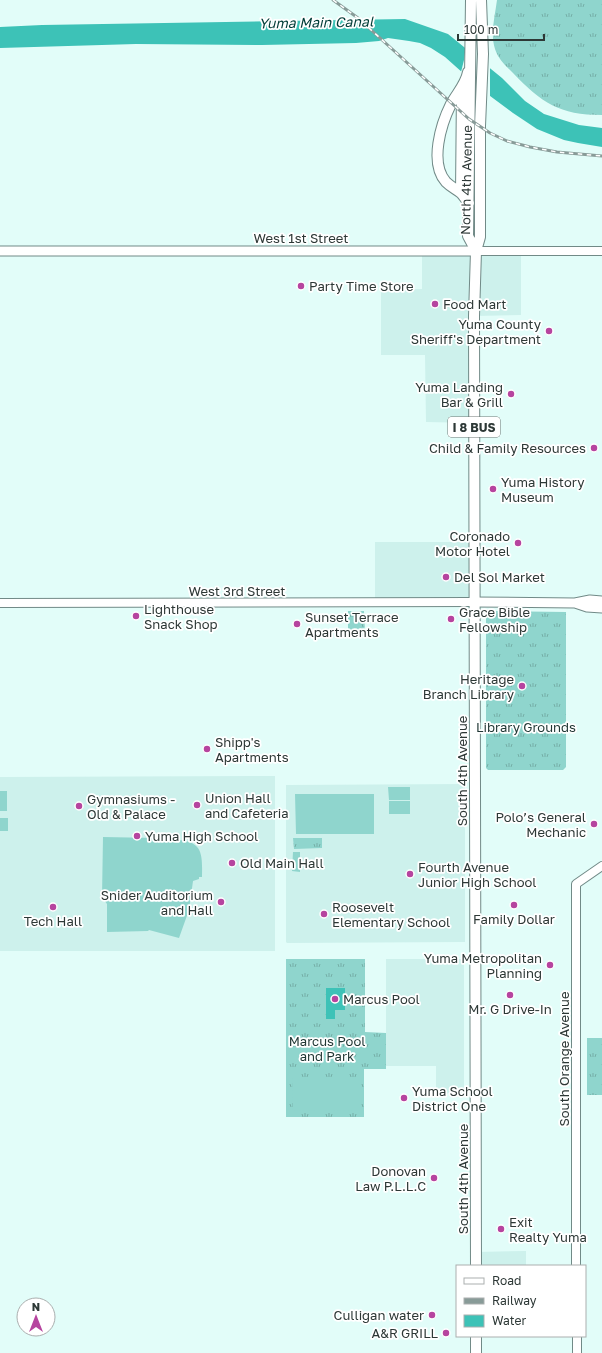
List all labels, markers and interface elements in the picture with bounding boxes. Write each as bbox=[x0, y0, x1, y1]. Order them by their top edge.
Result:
water label: Yuma Main Canal bbox=[259, 12, 374, 31]
scale bar bbox=[458, 16, 544, 42]
text: 100 m bbox=[464, 22, 498, 37]
street label: North 4th Avenue bbox=[457, 125, 475, 235]
street label: West 1st Street bbox=[254, 230, 348, 246]
place label: Party Time Store bbox=[309, 278, 413, 294]
marker: Party Time Store bbox=[296, 281, 306, 291]
place label: Food Mart bbox=[443, 296, 507, 312]
marker: Food Mart bbox=[430, 299, 440, 309]
place label: Yuma County Sheriff's Department bbox=[411, 316, 542, 347]
marker: Yuma County Sheriff's Department bbox=[544, 326, 554, 336]
place label: Yuma Landing Bar & Grill bbox=[415, 379, 503, 410]
marker: Yuma Landing Bar & Grill bbox=[506, 389, 516, 399]
road number: I 8 BUS bbox=[448, 417, 500, 437]
place label: Child & Family Resources bbox=[429, 440, 586, 456]
marker: Child & Family Resources bbox=[589, 443, 599, 453]
place label: Yuma History Museum bbox=[501, 474, 585, 505]
marker: Yuma History Museum bbox=[488, 484, 498, 494]
place label: Coronado Motor Hotel bbox=[435, 528, 510, 559]
marker: Coronado Motor Hotel bbox=[513, 538, 523, 548]
place label: Del Sol Market bbox=[454, 569, 545, 585]
marker: Del Sol Market bbox=[441, 572, 451, 582]
street label: West 3rd Street bbox=[188, 583, 286, 599]
place label: Lighthouse Snack Shop bbox=[144, 601, 217, 632]
place label: Grace Bible Fellowship bbox=[459, 604, 530, 635]
place label: Sunset Terrace Apartments bbox=[305, 609, 398, 640]
marker: Lighthouse Snack Shop bbox=[131, 611, 141, 621]
marker: Grace Bible Fellowship bbox=[446, 614, 456, 624]
marker: Sunset Terrace Apartments bbox=[292, 619, 302, 629]
place label: Heritage Branch Library bbox=[423, 671, 515, 702]
marker: Heritage Branch Library bbox=[517, 681, 527, 691]
street label: South 4th Avenue bbox=[454, 716, 470, 826]
park label: Library Grounds bbox=[476, 719, 576, 735]
place label: Shipp's Apartments bbox=[215, 734, 289, 765]
marker: Shipp's Apartments bbox=[202, 744, 212, 754]
place label: Union Hall and Cafeteria bbox=[205, 790, 289, 821]
place label: Gymnasiums - Old & Palace bbox=[87, 791, 175, 822]
marker: Union Hall and Cafeteria bbox=[192, 800, 202, 810]
marker: Gymnasiums - Old & Palace bbox=[74, 801, 84, 811]
place label: Polo’s General Mechanic bbox=[495, 809, 586, 840]
marker: Polo’s General Mechanic bbox=[589, 819, 599, 829]
place label: Yuma High School bbox=[145, 828, 258, 844]
marker: Yuma High School bbox=[132, 831, 142, 841]
place label: Old Main Hall bbox=[240, 855, 324, 871]
marker: Old Main Hall bbox=[227, 858, 237, 868]
place label: Fourth Avenue Junior High School bbox=[418, 859, 536, 890]
marker: Fourth Avenue Junior High School bbox=[405, 869, 415, 879]
place label: Snider Auditorium and Hall bbox=[101, 887, 213, 918]
marker: Snider Auditorium and Hall bbox=[216, 897, 226, 907]
place label: Roosevelt Elementary School bbox=[332, 899, 450, 930]
marker: Family Dollar bbox=[509, 900, 519, 910]
marker: Tech Hall bbox=[48, 902, 58, 912]
marker: Roosevelt Elementary School bbox=[319, 909, 329, 919]
place label: Family Dollar bbox=[473, 911, 555, 927]
place label: Tech Hall bbox=[24, 913, 82, 929]
place label: Yuma Metropolitan Planning bbox=[424, 950, 542, 981]
marker: Yuma Metropolitan Planning bbox=[545, 960, 555, 970]
marker: Mr. G Drive-In bbox=[505, 990, 515, 1000]
place label: Marcus Pool bbox=[343, 991, 420, 1007]
street label: South Orange Avenue bbox=[556, 991, 572, 1127]
marker: Marcus Pool bbox=[330, 994, 340, 1004]
place label: Mr. G Drive-In bbox=[468, 1001, 552, 1017]
park label: Marcus Pool and Park bbox=[289, 1033, 365, 1064]
place label: Yuma School District One bbox=[412, 1083, 493, 1114]
marker: Yuma School District One bbox=[399, 1093, 409, 1103]
street label: South 4th Avenue bbox=[455, 1124, 471, 1234]
place label: Donovan Law P.L.L.C bbox=[355, 1163, 426, 1194]
marker: Donovan Law P.L.L.C bbox=[429, 1173, 439, 1183]
place label: Exit Realty Yuma bbox=[509, 1214, 587, 1245]
marker: Exit Realty Yuma bbox=[496, 1224, 506, 1234]
legend bbox=[456, 1265, 586, 1337]
text: Road bbox=[492, 1273, 521, 1288]
text: Railway bbox=[492, 1293, 537, 1308]
north arrow bbox=[16, 1297, 56, 1337]
text: N bbox=[32, 1300, 40, 1313]
place label: Culligan water bbox=[334, 1307, 424, 1323]
marker: Culligan water bbox=[427, 1310, 437, 1320]
text: Water bbox=[492, 1313, 526, 1328]
place label: A&R GRILL bbox=[372, 1325, 439, 1341]
marker: A&R GRILL bbox=[441, 1328, 451, 1338]

